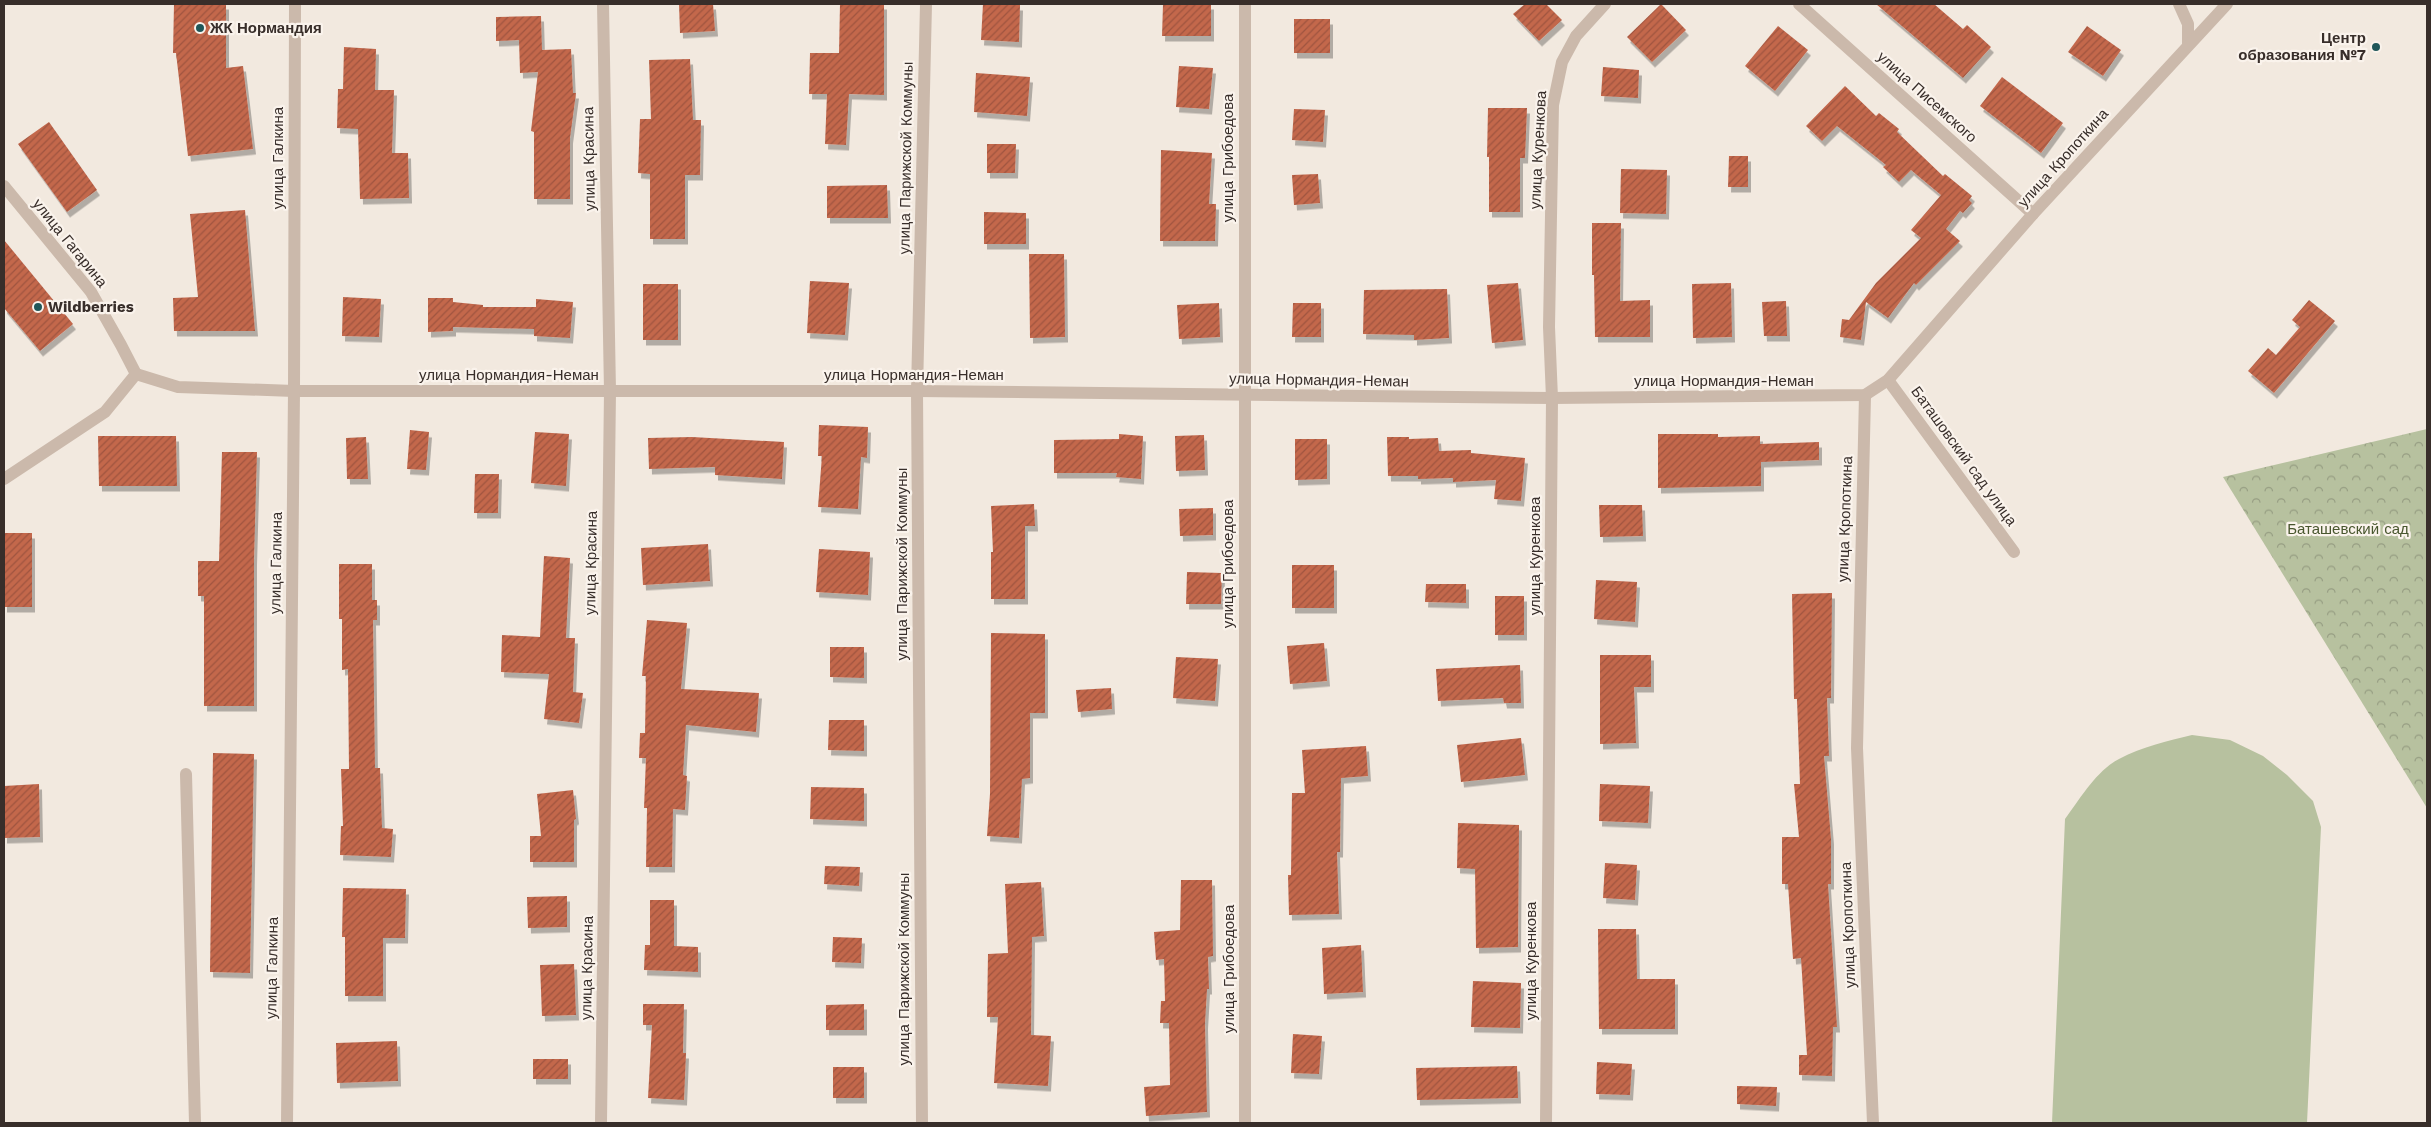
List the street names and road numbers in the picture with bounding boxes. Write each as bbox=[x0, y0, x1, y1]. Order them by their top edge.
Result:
street label: улица Писемского bbox=[1874, 48, 1980, 146]
street label: улица Парижской Коммуны bbox=[895, 61, 917, 255]
street label: улица Куренкова bbox=[1526, 90, 1550, 210]
street label: улица Грибоедова bbox=[1219, 93, 1237, 222]
street label: улица Кропоткина bbox=[2014, 105, 2112, 211]
street label: улица Галкина bbox=[269, 106, 287, 209]
street label: улица Красина bbox=[579, 106, 599, 211]
street label: улица Гагарина bbox=[29, 195, 112, 291]
street label: улица Нормандия-Неман bbox=[419, 366, 599, 384]
street label: улица Нормандия-Неман bbox=[824, 366, 1004, 384]
street label: улица Нормандия-Неман bbox=[1229, 369, 1409, 391]
street label: улица Нормандия-Неман bbox=[1634, 372, 1814, 390]
street label: Баташовский сад улица bbox=[1907, 383, 2021, 530]
street label: улица Кропоткина bbox=[1834, 455, 1856, 582]
street label: улица Парижской Коммуны bbox=[893, 468, 911, 660]
street label: улица Куренкова bbox=[1526, 496, 1544, 615]
street label: улица Грибоедова bbox=[1219, 499, 1237, 628]
street label: улица Красина bbox=[581, 510, 601, 615]
street label: улица Галкина bbox=[266, 511, 286, 614]
street label: улица Кропоткина bbox=[1837, 861, 1859, 988]
street label: улица Парижской Коммуны bbox=[895, 873, 913, 1065]
street label: улица Куренкова bbox=[1522, 901, 1540, 1020]
street label: улица Грибоедова bbox=[1220, 904, 1238, 1033]
street label: улица Красина bbox=[577, 915, 597, 1020]
street label: улица Галкина bbox=[262, 916, 282, 1019]

